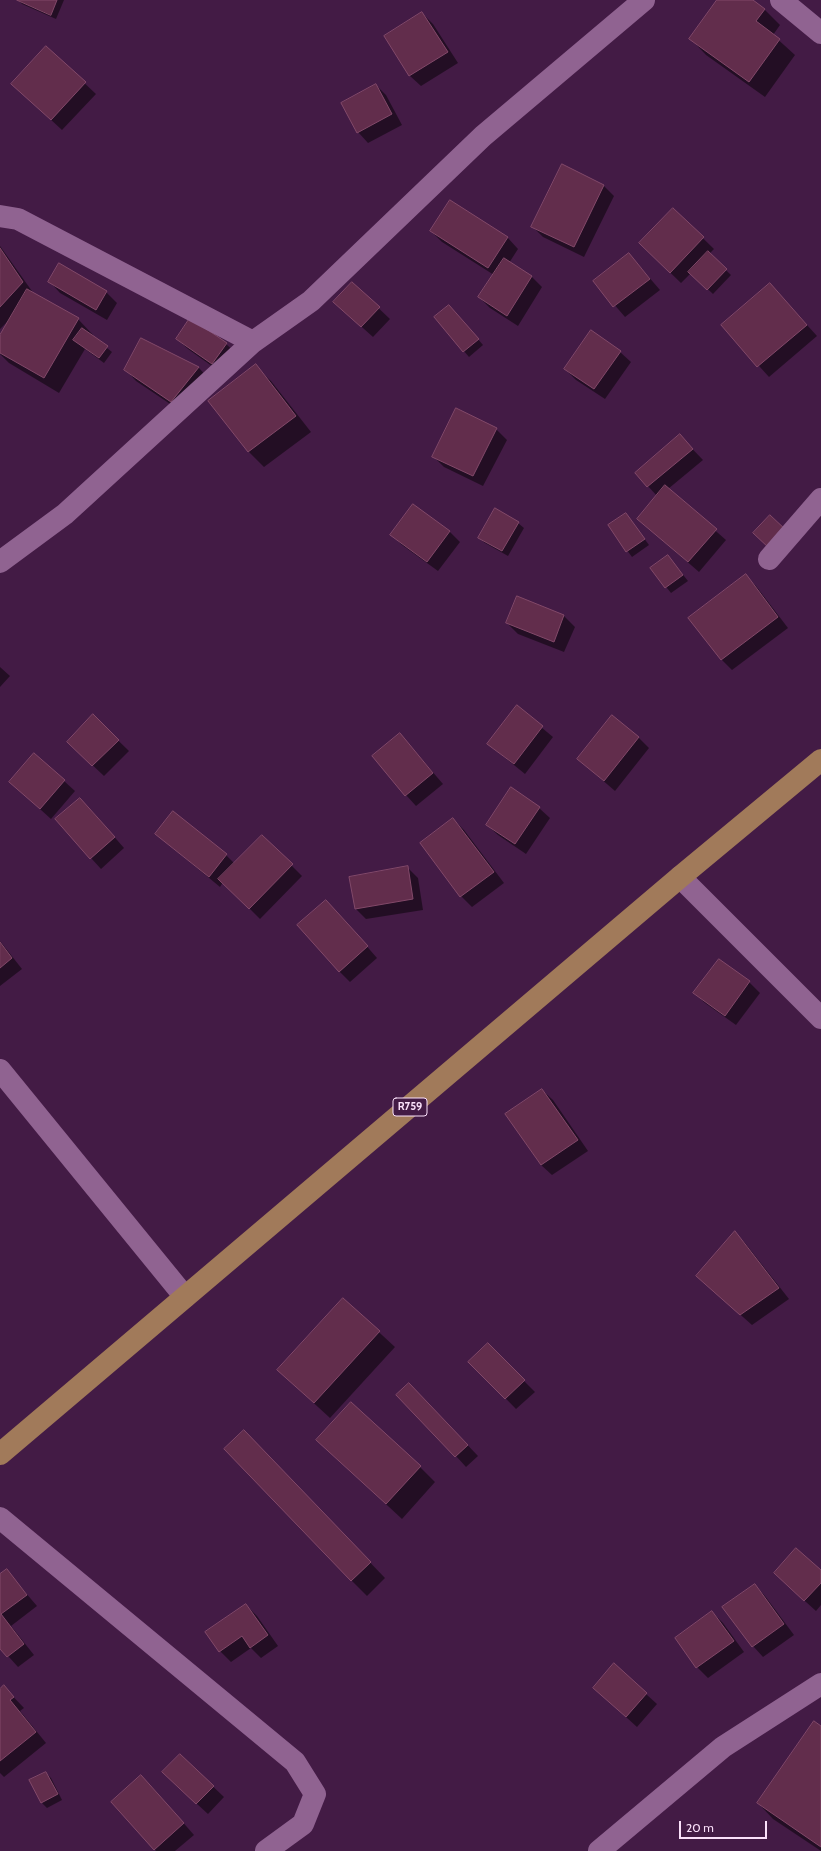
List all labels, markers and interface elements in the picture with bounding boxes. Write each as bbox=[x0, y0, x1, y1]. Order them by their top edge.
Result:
road number: R759 bbox=[393, 1098, 427, 1116]
scale bar bbox=[681, 1813, 769, 1839]
text: 20 m bbox=[686, 1820, 714, 1835]

